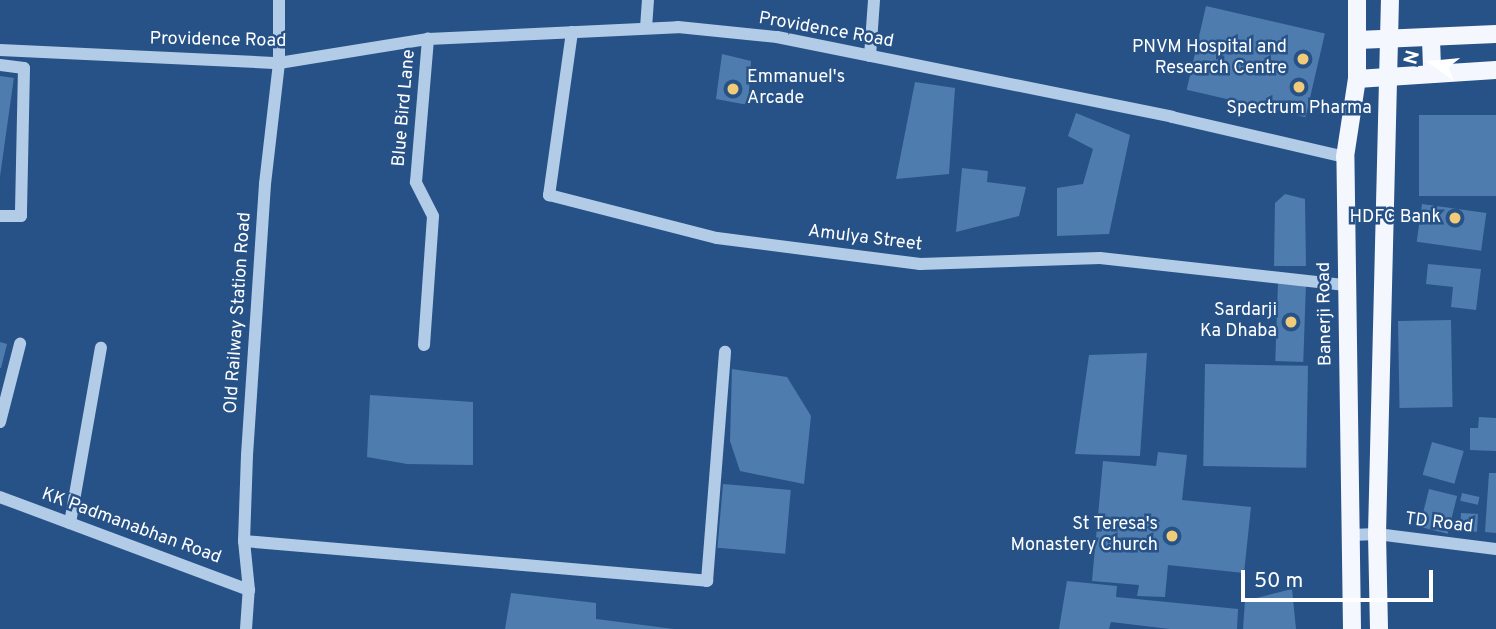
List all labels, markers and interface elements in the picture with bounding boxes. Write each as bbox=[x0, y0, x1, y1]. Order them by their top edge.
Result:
street label: Providence Road bbox=[757, 8, 895, 54]
north arrow bbox=[1398, 28, 1468, 98]
street label: Providence Road bbox=[149, 29, 287, 53]
place label: PNVM Hospital and Research Centre bbox=[1132, 38, 1287, 80]
street label: Blue Bird Lane bbox=[389, 48, 421, 168]
text: N bbox=[1399, 48, 1426, 67]
marker: PNVM Hospital and Research Centre bbox=[1293, 49, 1313, 69]
place label: Emmanuel's Arcade bbox=[747, 68, 845, 110]
marker: Spectrum Pharma bbox=[1291, 79, 1307, 95]
marker: Emmanuel's Arcade bbox=[725, 81, 741, 97]
place label: Spectrum Pharma bbox=[1226, 98, 1372, 120]
place label: HDFC Bank bbox=[1349, 207, 1441, 229]
marker: HDFC Bank bbox=[1447, 210, 1463, 226]
street label: Old Railway Station Road bbox=[221, 211, 257, 415]
street label: Amulya Street bbox=[807, 221, 923, 257]
street label: Banerji Road bbox=[1314, 262, 1338, 366]
place label: Sardarji Ka Dhaba bbox=[1200, 301, 1277, 344]
marker: Sardarji Ka Dhaba bbox=[1283, 314, 1299, 330]
street label: KK Padmanabhan Road bbox=[38, 484, 224, 570]
street label: TD Road bbox=[1404, 509, 1474, 539]
place label: St Teresa's Monastery Church bbox=[1010, 515, 1158, 558]
marker: St Teresa's Monastery Church bbox=[1164, 528, 1180, 544]
scale bar bbox=[1244, 556, 1436, 600]
text: 50 m bbox=[1254, 568, 1303, 595]

